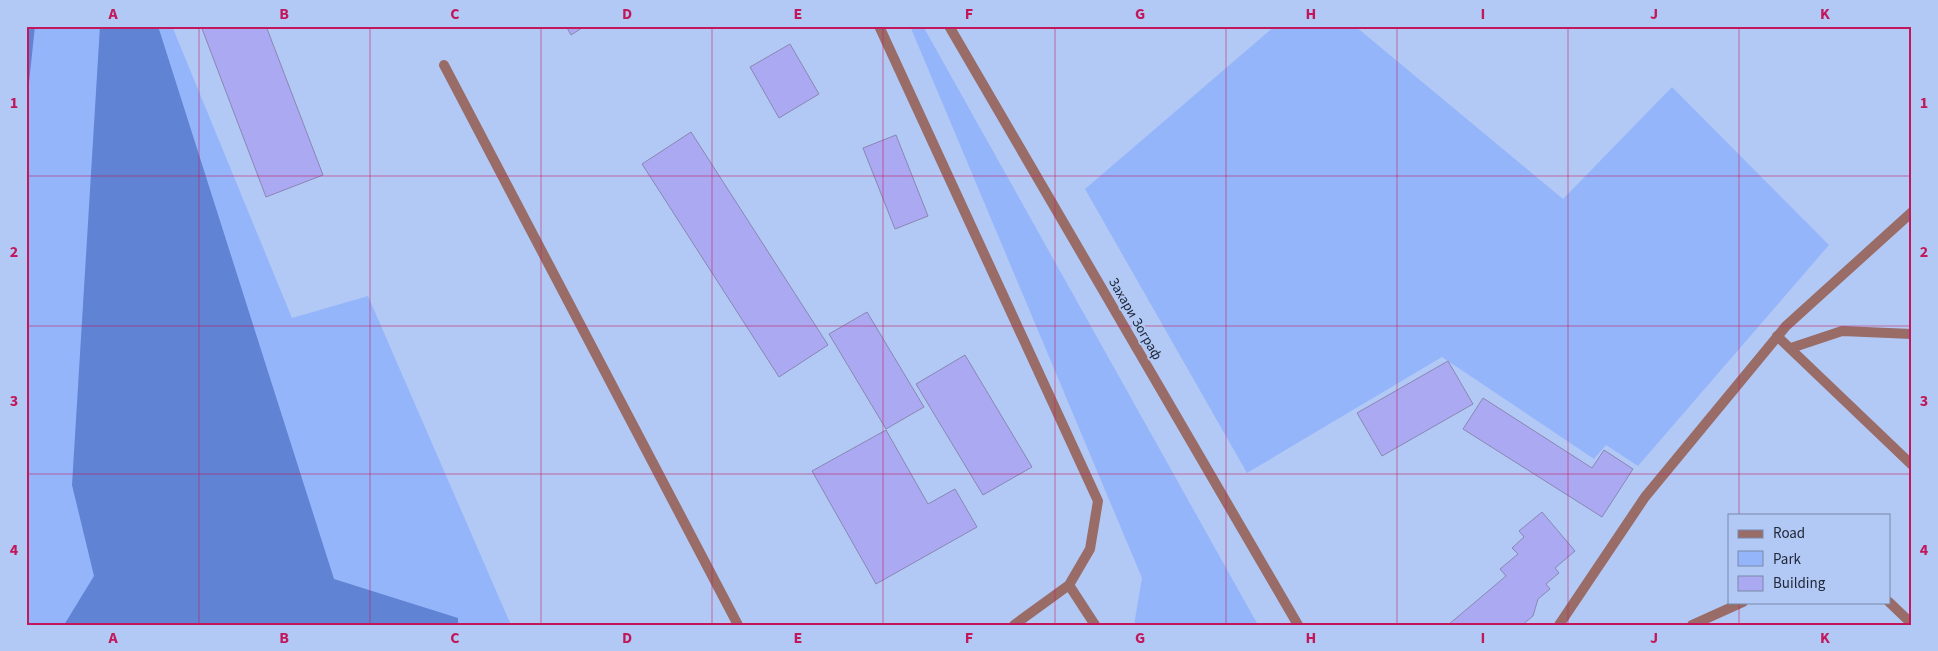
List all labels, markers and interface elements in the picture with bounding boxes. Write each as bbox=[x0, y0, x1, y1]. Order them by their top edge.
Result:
text: A bbox=[107, 3, 118, 25]
text: B bbox=[279, 3, 289, 25]
text: C bbox=[450, 3, 460, 25]
text: D bbox=[622, 3, 632, 25]
text: E bbox=[794, 3, 802, 25]
text: F bbox=[965, 3, 973, 25]
text: G bbox=[1135, 3, 1145, 25]
text: H bbox=[1306, 3, 1316, 25]
text: I bbox=[1481, 3, 1485, 25]
text: J bbox=[1650, 3, 1658, 25]
text: K bbox=[1820, 3, 1830, 25]
text: 1 bbox=[10, 92, 18, 114]
text: 1 bbox=[1920, 92, 1928, 114]
text: 2 bbox=[10, 241, 18, 263]
text: 2 bbox=[1920, 241, 1928, 263]
street label: Захари Зограф bbox=[1103, 274, 1167, 364]
text: 3 bbox=[10, 390, 18, 412]
text: 3 bbox=[1920, 390, 1928, 412]
legend bbox=[1728, 514, 1890, 604]
text: Road bbox=[1773, 523, 1805, 544]
text: 4 bbox=[10, 539, 19, 561]
text: 4 bbox=[1920, 539, 1929, 561]
text: Park bbox=[1773, 549, 1802, 570]
text: Building bbox=[1773, 573, 1826, 594]
text: A bbox=[107, 627, 118, 649]
text: B bbox=[279, 627, 289, 649]
text: C bbox=[450, 627, 460, 649]
text: D bbox=[622, 627, 632, 649]
text: E bbox=[794, 627, 802, 649]
text: F bbox=[965, 627, 973, 649]
text: G bbox=[1135, 627, 1145, 649]
text: H bbox=[1306, 627, 1316, 649]
text: I bbox=[1481, 627, 1485, 649]
text: J bbox=[1650, 627, 1658, 649]
text: K bbox=[1820, 627, 1830, 649]

